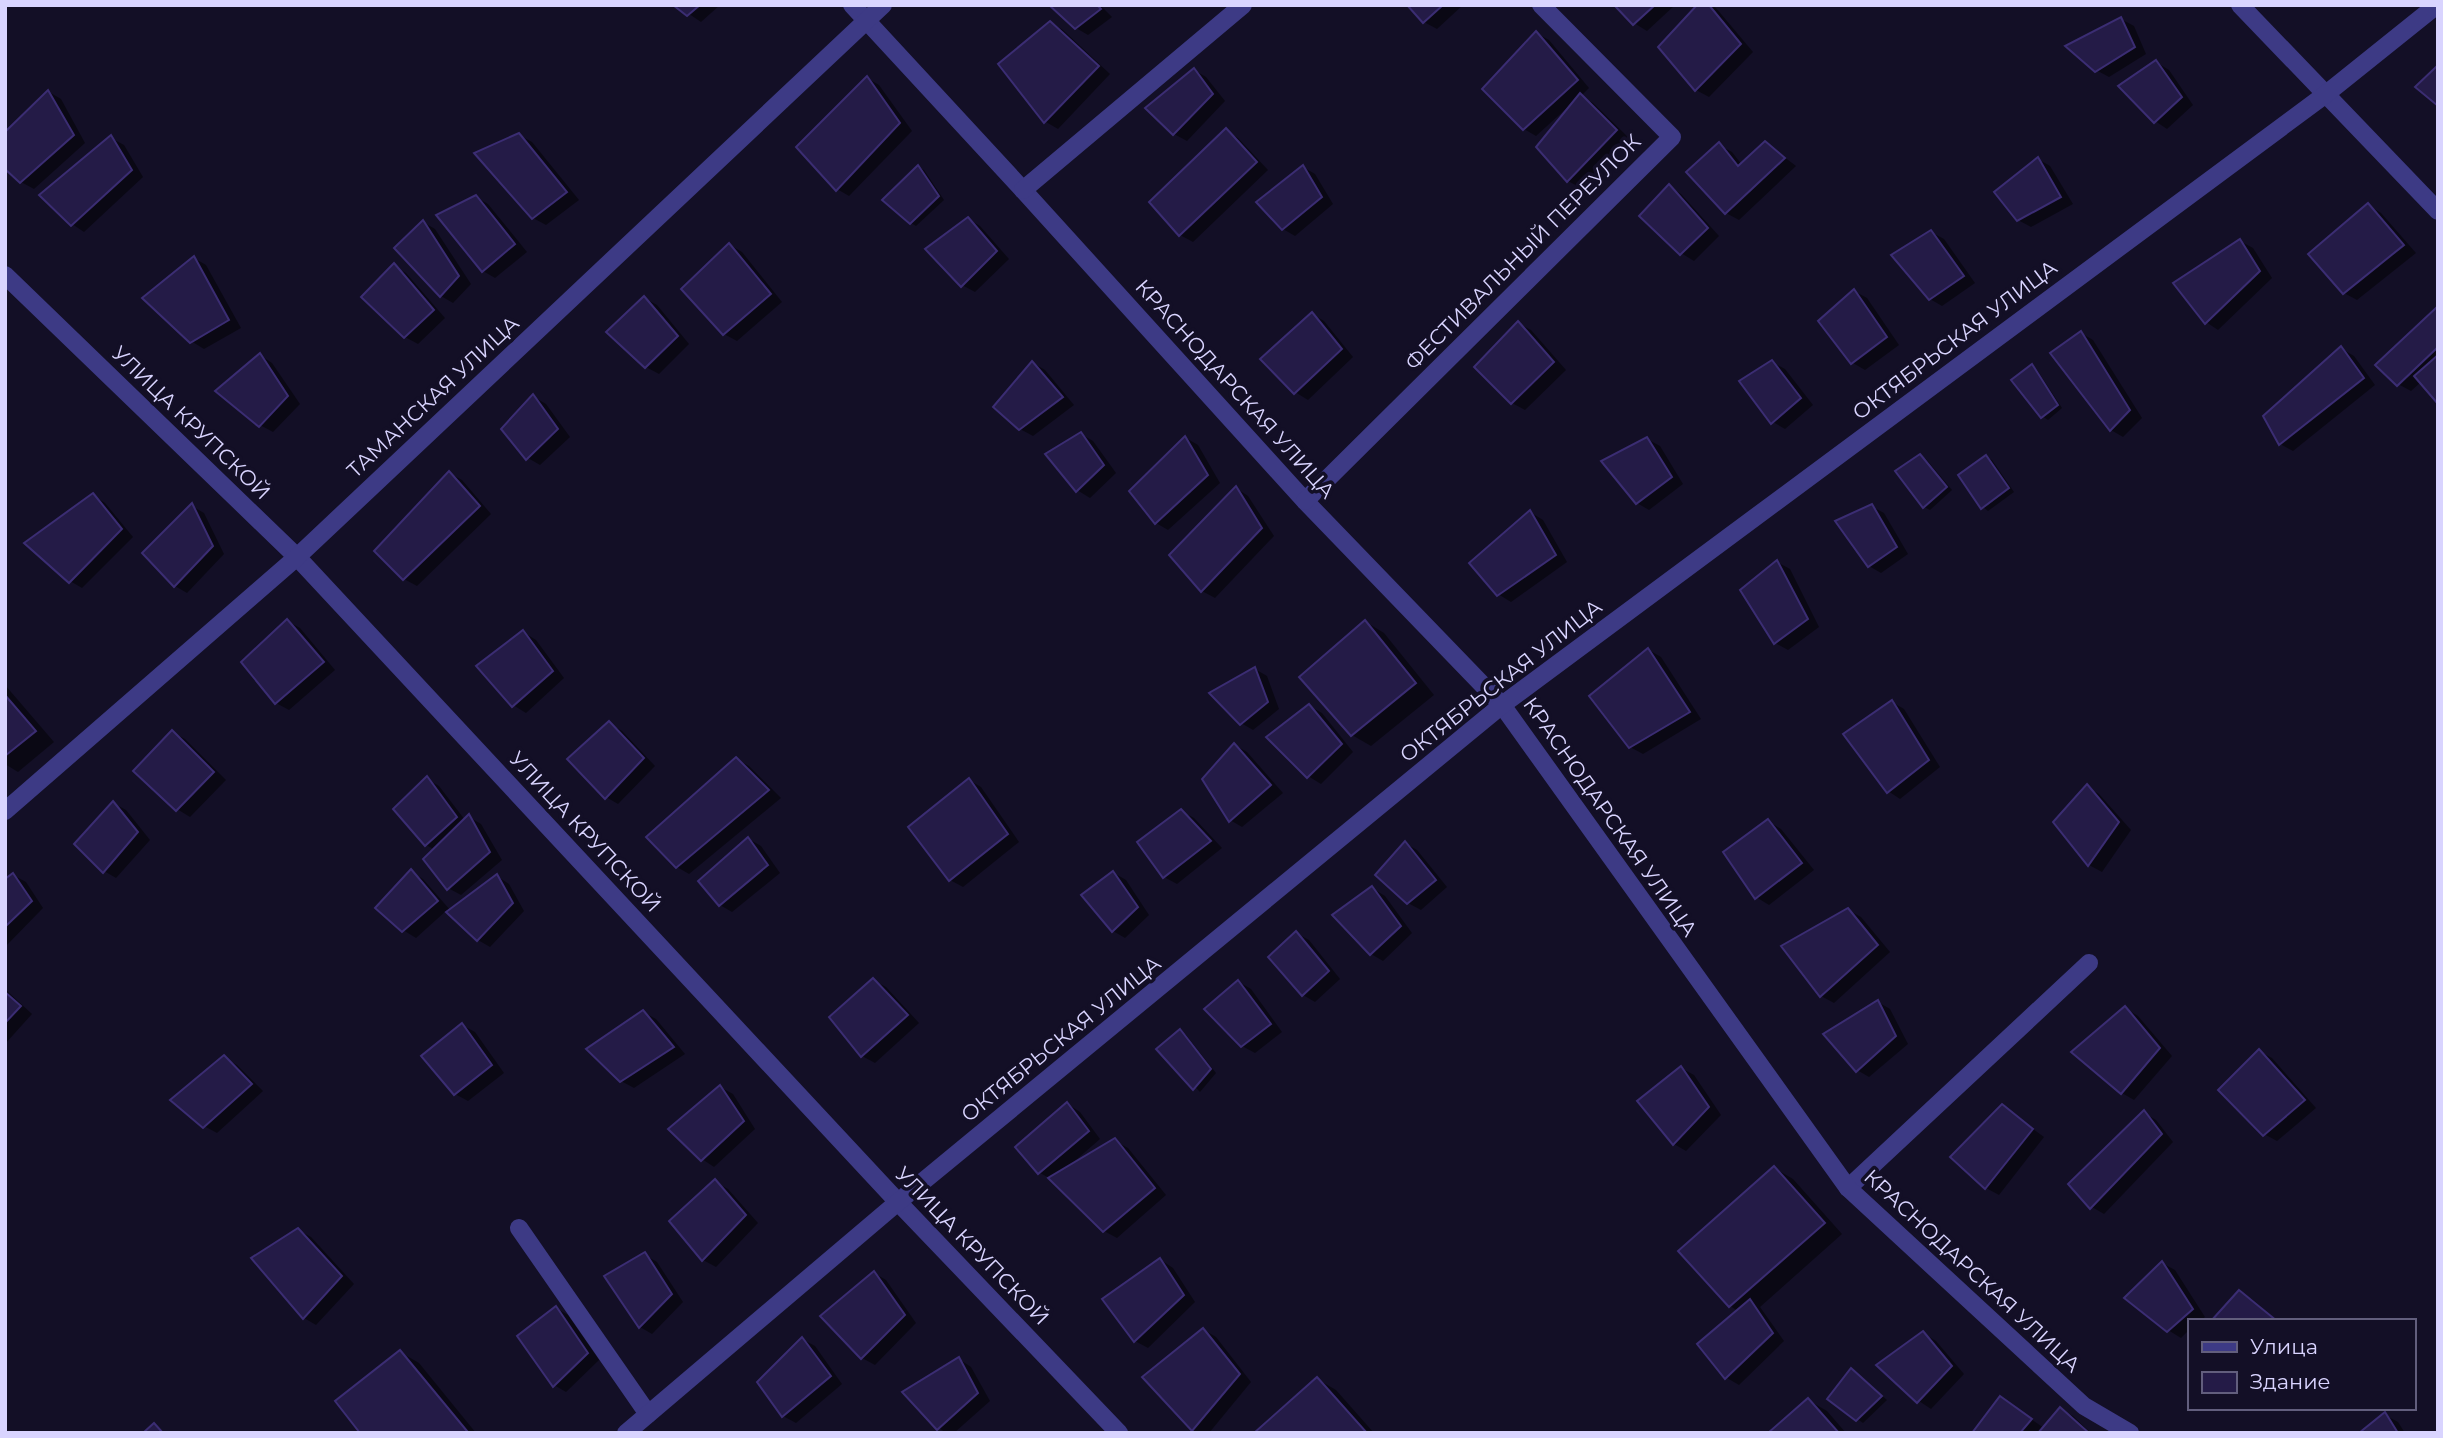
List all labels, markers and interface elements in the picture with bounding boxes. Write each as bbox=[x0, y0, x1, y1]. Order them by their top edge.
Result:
street label: ФЕСТИВАЛЬНЫЙ ПЕРЕУЛОК bbox=[1400, 128, 1646, 375]
street label: ОКТЯБРЬСКАЯ УЛИЦА bbox=[1848, 254, 2062, 425]
street label: КРАСНОДАРСКАЯ УЛИЦА bbox=[1130, 274, 1341, 504]
street label: ТАМАНСКАЯ УЛИЦА bbox=[342, 310, 524, 483]
street label: УЛИЦА КРУПСКОЙ bbox=[107, 341, 276, 505]
street label: ОКТЯБРЬСКАЯ УЛИЦА bbox=[1395, 594, 1607, 767]
street label: КРАСНОДАРСКАЯ УЛИЦА bbox=[1518, 692, 1703, 941]
street label: УЛИЦА КРУПСКОЙ bbox=[504, 746, 666, 917]
street label: ОКТЯБРЬСКАЯ УЛИЦА bbox=[956, 950, 1166, 1127]
street label: УЛИЦА КРУПСКОЙ bbox=[890, 1161, 1054, 1330]
street label: КРАСНОДАРСКАЯ УЛИЦА bbox=[1859, 1164, 2086, 1378]
legend bbox=[2188, 1319, 2415, 1410]
text: Улица bbox=[2250, 1334, 2318, 1359]
text: Здание bbox=[2250, 1369, 2331, 1394]

